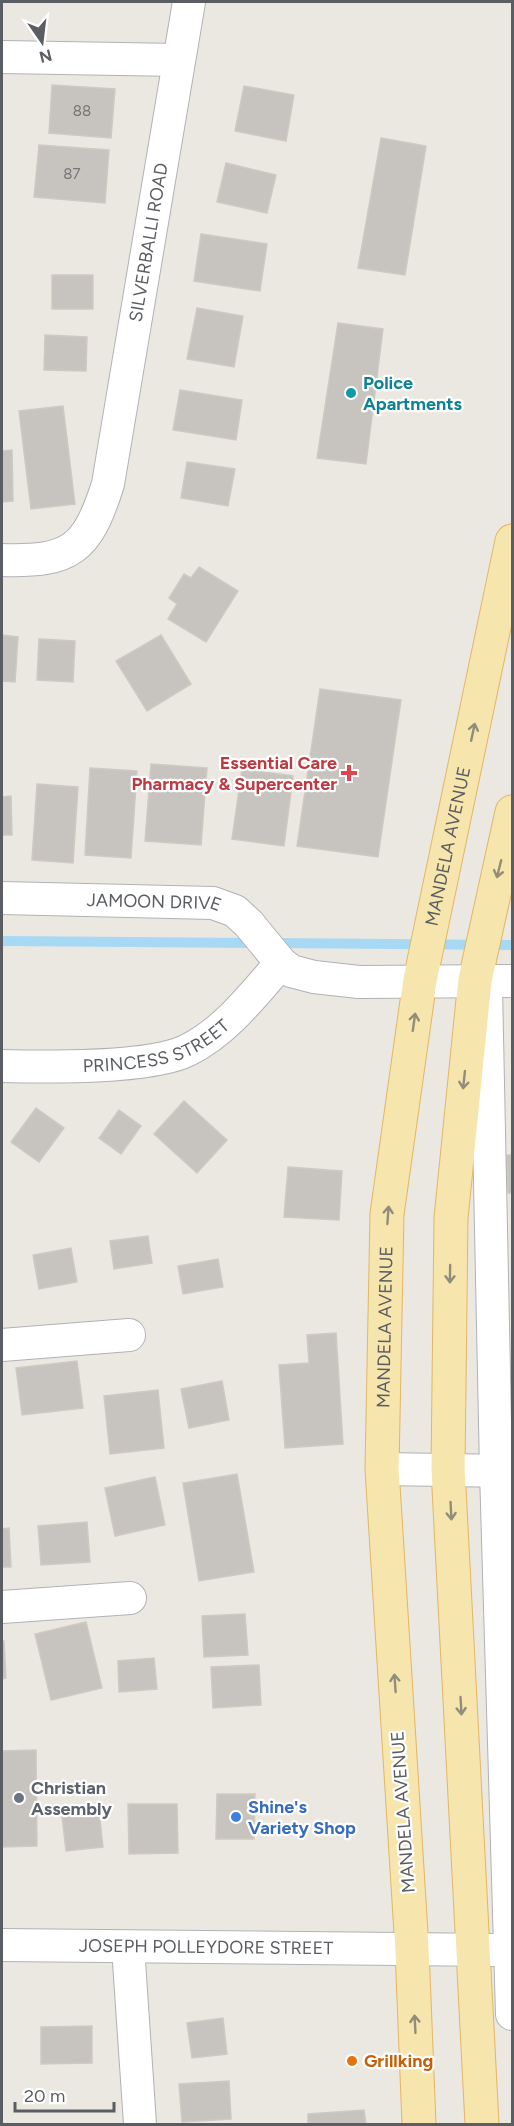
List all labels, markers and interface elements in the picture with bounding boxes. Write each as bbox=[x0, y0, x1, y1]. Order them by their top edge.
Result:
north arrow bbox=[12, 12, 72, 72]
text: N bbox=[37, 45, 54, 67]
house number: 88 bbox=[73, 102, 91, 120]
street label: SILVERBALLI ROAD bbox=[124, 161, 173, 324]
house number: 87 bbox=[63, 165, 81, 183]
place label: Police Apartments bbox=[363, 372, 462, 415]
marker: Police Apartments bbox=[344, 386, 358, 400]
one-way arrow bbox=[468, 723, 479, 742]
place label: Essential Care Pharmacy & Supercenter bbox=[132, 752, 337, 795]
street label: MANDELA AVENUE bbox=[421, 765, 475, 928]
marker: Essential Care Pharmacy & Supercenter bbox=[342, 766, 356, 780]
one-way arrow bbox=[492, 859, 504, 878]
street label: JAMOON DRIVE bbox=[86, 889, 225, 916]
one-way arrow bbox=[409, 1013, 420, 1032]
street label: PRINCESS STREET bbox=[82, 1014, 234, 1077]
one-way arrow bbox=[459, 1070, 470, 1090]
one-way arrow bbox=[383, 1206, 394, 1226]
street label: MANDELA AVENUE bbox=[372, 1246, 397, 1408]
one-way arrow bbox=[444, 1264, 456, 1284]
one-way arrow bbox=[445, 1501, 456, 1521]
one-way arrow bbox=[389, 1673, 400, 1693]
one-way arrow bbox=[456, 1696, 467, 1716]
street label: MANDELA AVENUE bbox=[386, 1730, 420, 1894]
place label: Christian Assembly bbox=[31, 1777, 112, 1820]
marker: Christian Assembly bbox=[12, 1791, 26, 1805]
place label: Shine's Variety Shop bbox=[248, 1796, 356, 1839]
marker: Shine's Variety Shop bbox=[229, 1810, 243, 1824]
street label: JOSEPH POLLEYDORE STREET bbox=[79, 1935, 333, 1959]
one-way arrow bbox=[409, 2015, 420, 2035]
place label: Grillking bbox=[364, 2050, 433, 2072]
marker: Grillking bbox=[345, 2054, 359, 2068]
scale bar bbox=[15, 2075, 114, 2113]
text: 20 m bbox=[24, 2085, 65, 2107]

